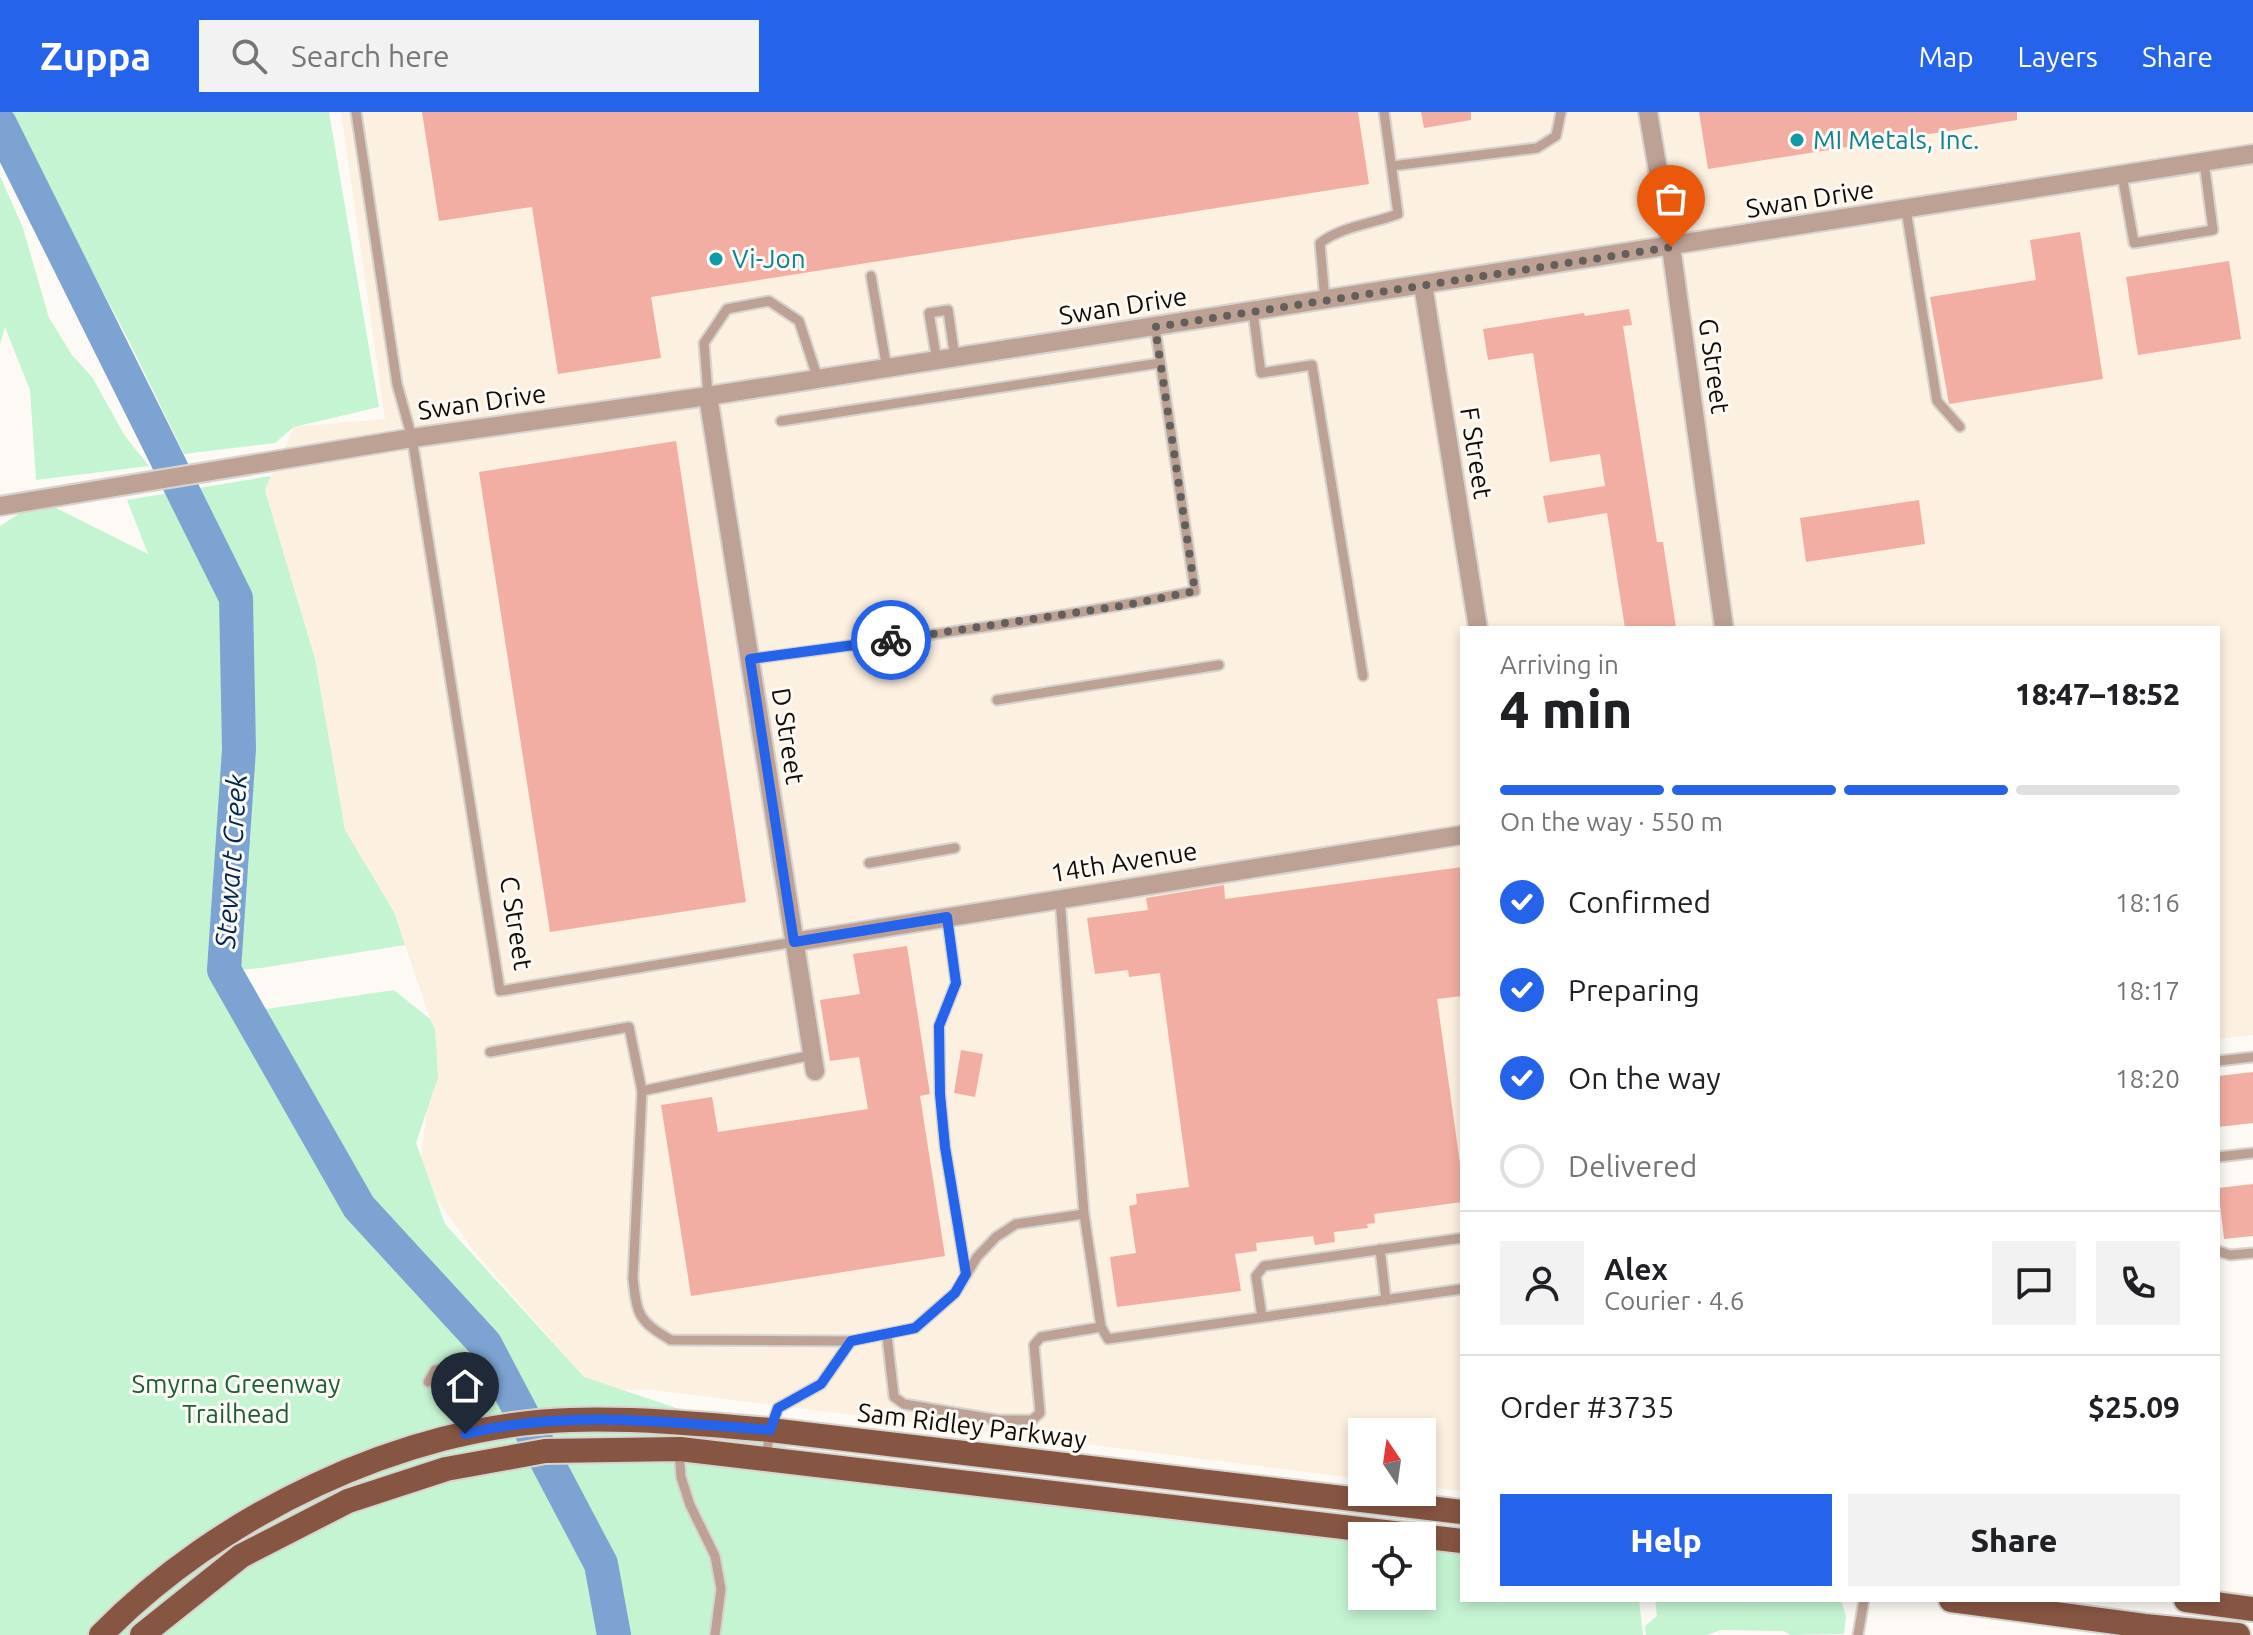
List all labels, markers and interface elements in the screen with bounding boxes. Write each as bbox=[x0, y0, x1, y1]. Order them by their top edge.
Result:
search box bbox=[199, 20, 759, 92]
icon: search bbox=[227, 34, 271, 78]
text: Zuppa bbox=[40, 35, 151, 77]
text: Search here bbox=[291, 39, 450, 73]
text: Map bbox=[1918, 41, 1974, 72]
text: Layers bbox=[2018, 41, 2098, 72]
text: Share bbox=[2142, 41, 2213, 72]
place label: MI Metals, Inc. bbox=[1813, 125, 1979, 154]
marker: MI Metals, Inc. bbox=[1788, 131, 1806, 149]
pin bbox=[1637, 165, 1705, 247]
street label: Swan Drive bbox=[1744, 174, 1876, 223]
icon: bag bbox=[1649, 177, 1693, 221]
place label: Vi-Jon bbox=[732, 244, 806, 273]
marker: Vi-Jon bbox=[707, 250, 725, 268]
street label: Swan Drive bbox=[1057, 281, 1189, 330]
street label: G Street bbox=[1693, 316, 1736, 415]
street label: Swan Drive bbox=[416, 378, 548, 425]
street label: F Street bbox=[1455, 405, 1498, 501]
courier bbox=[851, 600, 931, 680]
icon: bike bbox=[869, 618, 913, 662]
text: Arriving in bbox=[1500, 650, 1619, 679]
text: 18:47–18:52 bbox=[2015, 677, 2180, 711]
text: 4 min bbox=[1500, 680, 1632, 738]
street label: D Street bbox=[767, 686, 810, 786]
water label: Stewart Creek bbox=[209, 772, 252, 950]
text: On the way · 550 m bbox=[1500, 807, 1723, 836]
street label: 14th Avenue bbox=[1049, 836, 1199, 887]
street label: C Street bbox=[495, 874, 538, 972]
icon: check bbox=[1500, 880, 1544, 924]
text: Confirmed bbox=[1568, 885, 1711, 919]
text: 18:16 bbox=[2115, 888, 2180, 917]
icon: check bbox=[1500, 968, 1544, 1012]
text: Preparing bbox=[1568, 973, 1700, 1007]
text: 18:17 bbox=[2115, 976, 2180, 1005]
icon: check bbox=[1500, 1056, 1544, 1100]
text: On the way bbox=[1568, 1061, 1721, 1095]
text: 18:20 bbox=[2115, 1064, 2180, 1093]
text: Delivered bbox=[1568, 1149, 1697, 1183]
button: person bbox=[1500, 1241, 1584, 1325]
button: chat bbox=[1992, 1241, 2076, 1325]
button: phone bbox=[2096, 1241, 2180, 1325]
text: Alex bbox=[1604, 1252, 1668, 1286]
text: Courier · 4.6 bbox=[1604, 1286, 1744, 1315]
pin bbox=[431, 1352, 499, 1434]
icon: home bbox=[443, 1364, 487, 1408]
park label: Smyrna Greenway Trailhead bbox=[131, 1369, 341, 1428]
text: Order #3735 bbox=[1500, 1390, 1674, 1424]
text: $25.09 bbox=[2088, 1390, 2180, 1424]
street label: Sam Ridley Parkway bbox=[856, 1397, 1088, 1454]
north arrow bbox=[1348, 1418, 1436, 1506]
map controls bbox=[1348, 1418, 1436, 1610]
button: Help bbox=[1500, 1494, 1832, 1586]
button: Share bbox=[1848, 1494, 2180, 1586]
button: locate bbox=[1348, 1522, 1436, 1610]

